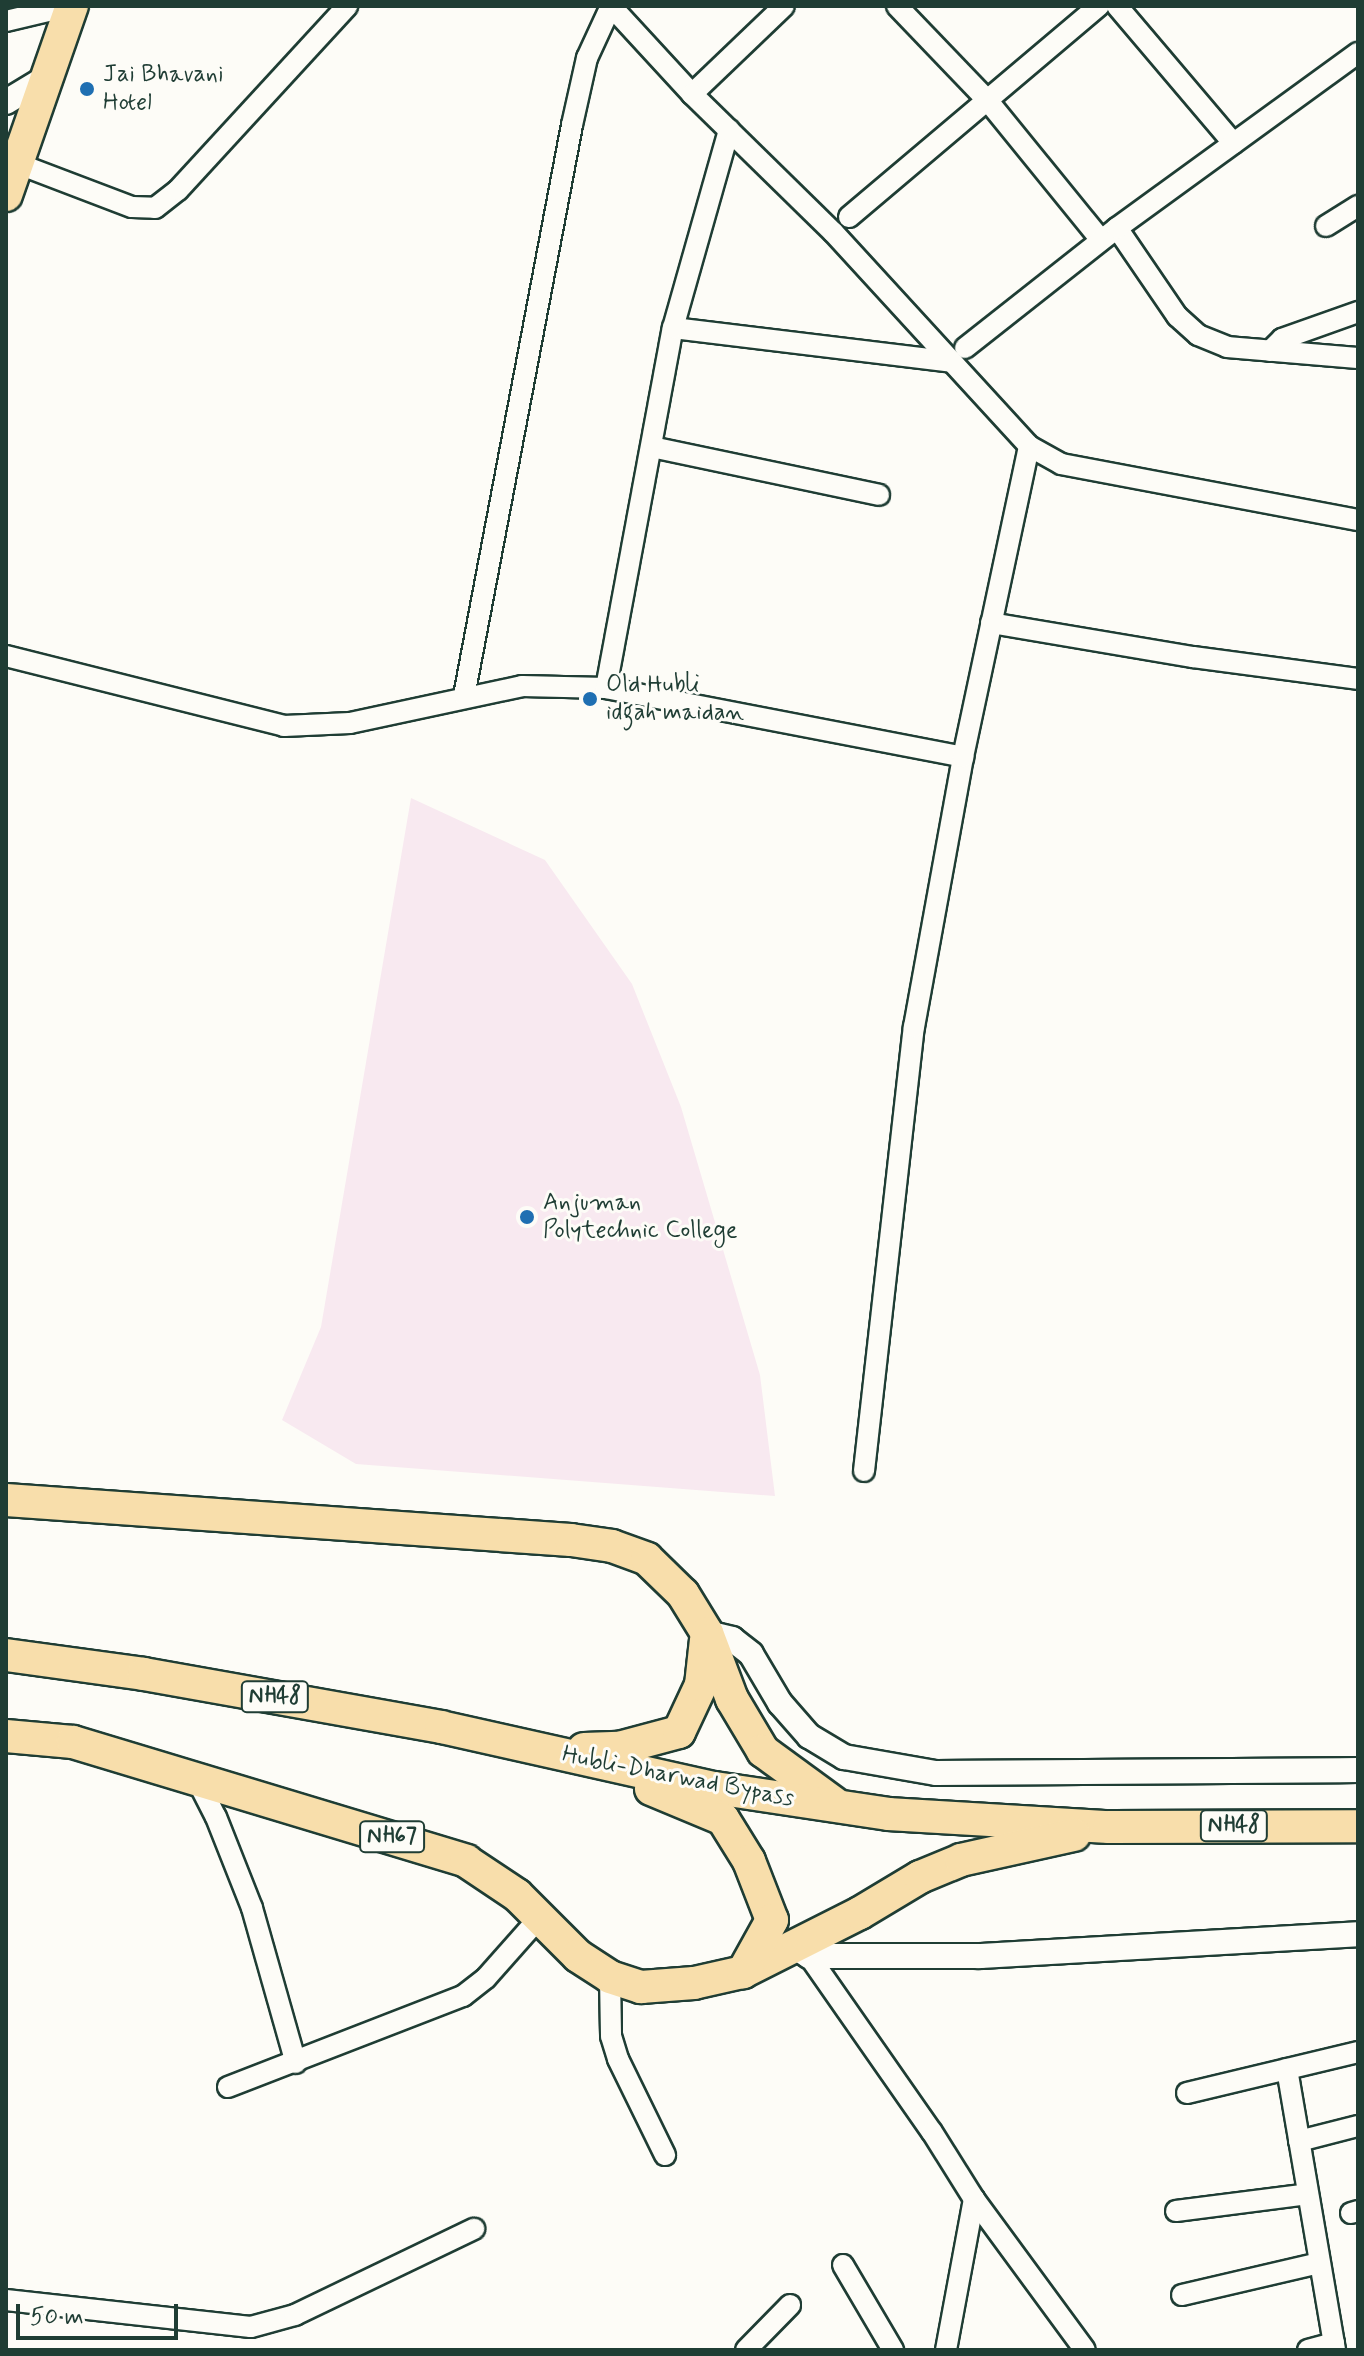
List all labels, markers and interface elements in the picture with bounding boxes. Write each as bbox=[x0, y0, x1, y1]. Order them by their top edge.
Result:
place label: Jai Bhavani Hotel bbox=[103, 61, 221, 117]
marker: Jai Bhavani Hotel bbox=[78, 80, 96, 98]
place label: Old Hubli idgah maidan bbox=[606, 671, 745, 727]
marker: Old Hubli idgah maidan bbox=[581, 690, 599, 708]
place label: Anjuman Polytechnic College bbox=[543, 1189, 736, 1245]
marker: Anjuman Polytechnic College bbox=[518, 1208, 536, 1226]
road number: NH48 bbox=[239, 1679, 311, 1715]
street label: Hubli-Dharwad Bypass bbox=[559, 1740, 797, 1814]
road number: NH48 bbox=[1198, 1808, 1270, 1844]
road number: NH67 bbox=[358, 1819, 426, 1855]
scale bar bbox=[20, 2288, 182, 2338]
text: 50 m bbox=[30, 2302, 84, 2333]

